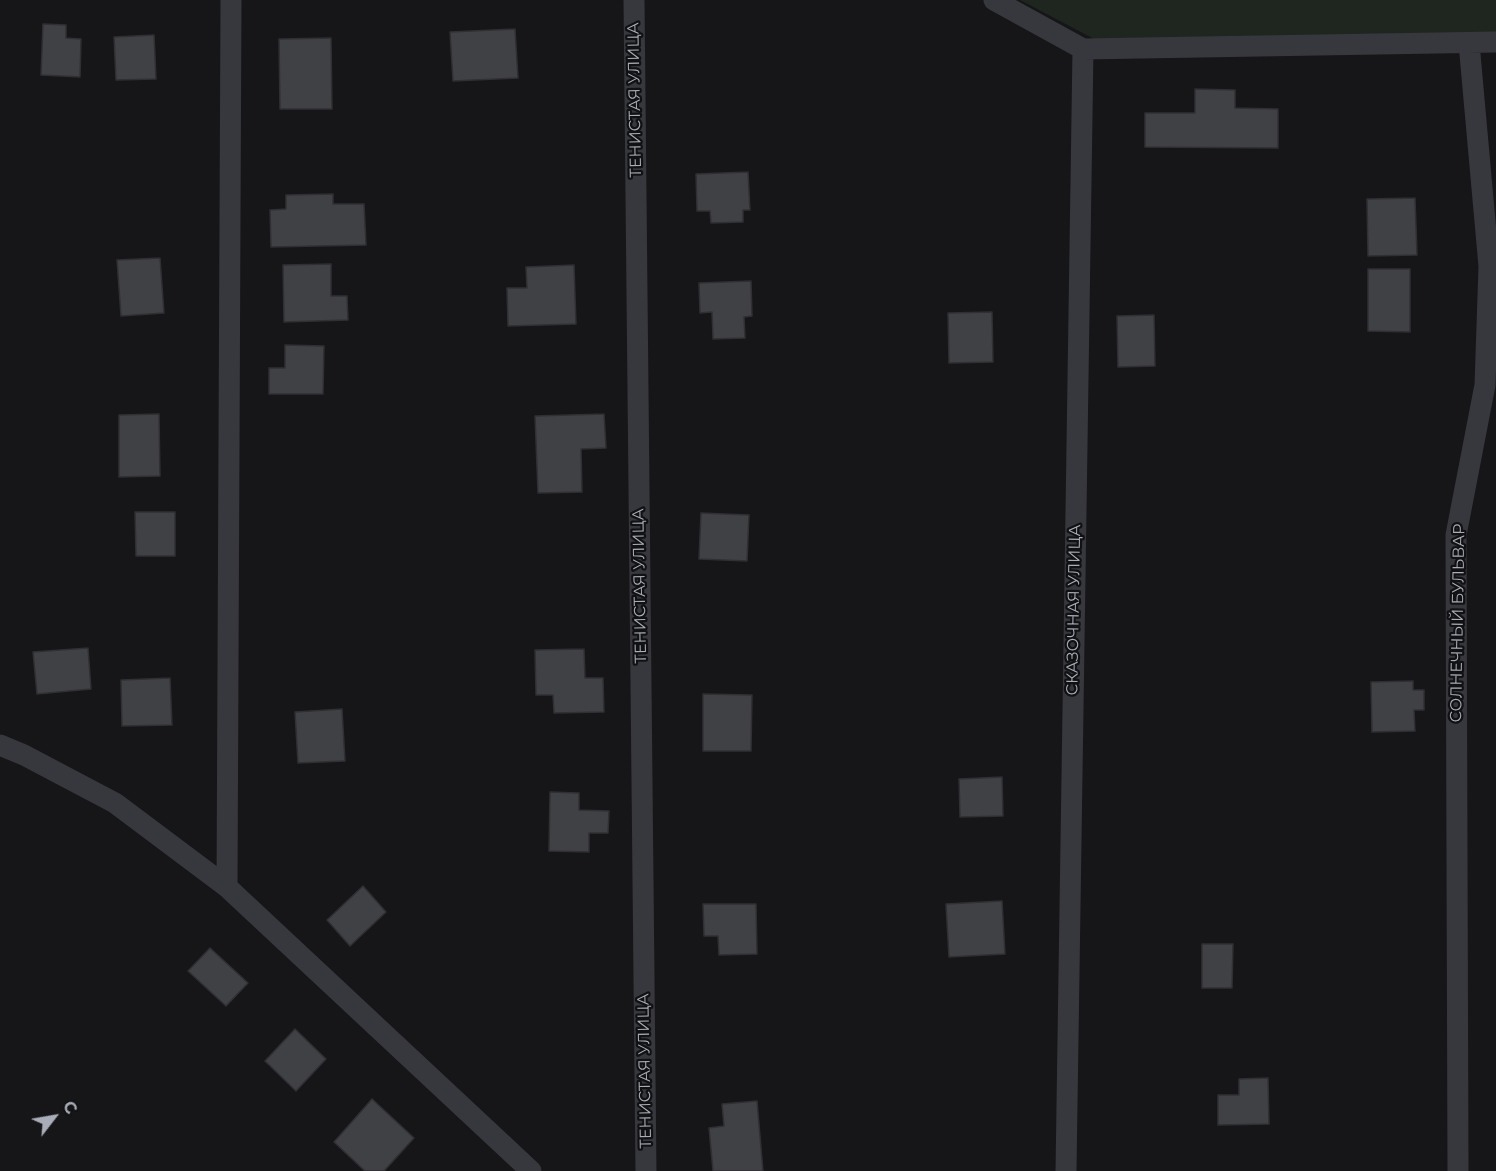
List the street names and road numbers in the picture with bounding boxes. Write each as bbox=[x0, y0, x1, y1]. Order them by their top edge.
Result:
street label: ТЕНИСТАЯ УЛИЦА bbox=[624, 22, 646, 178]
street label: ТЕНИСТАЯ УЛИЦА bbox=[629, 508, 651, 664]
street label: СОЛНЕЧНЫЙ БУЛЬВАР bbox=[1447, 523, 1469, 723]
street label: СКАЗОЧНАЯ УЛИЦА bbox=[1063, 524, 1085, 696]
street label: ТЕНИСТАЯ УЛИЦА bbox=[634, 993, 656, 1149]

